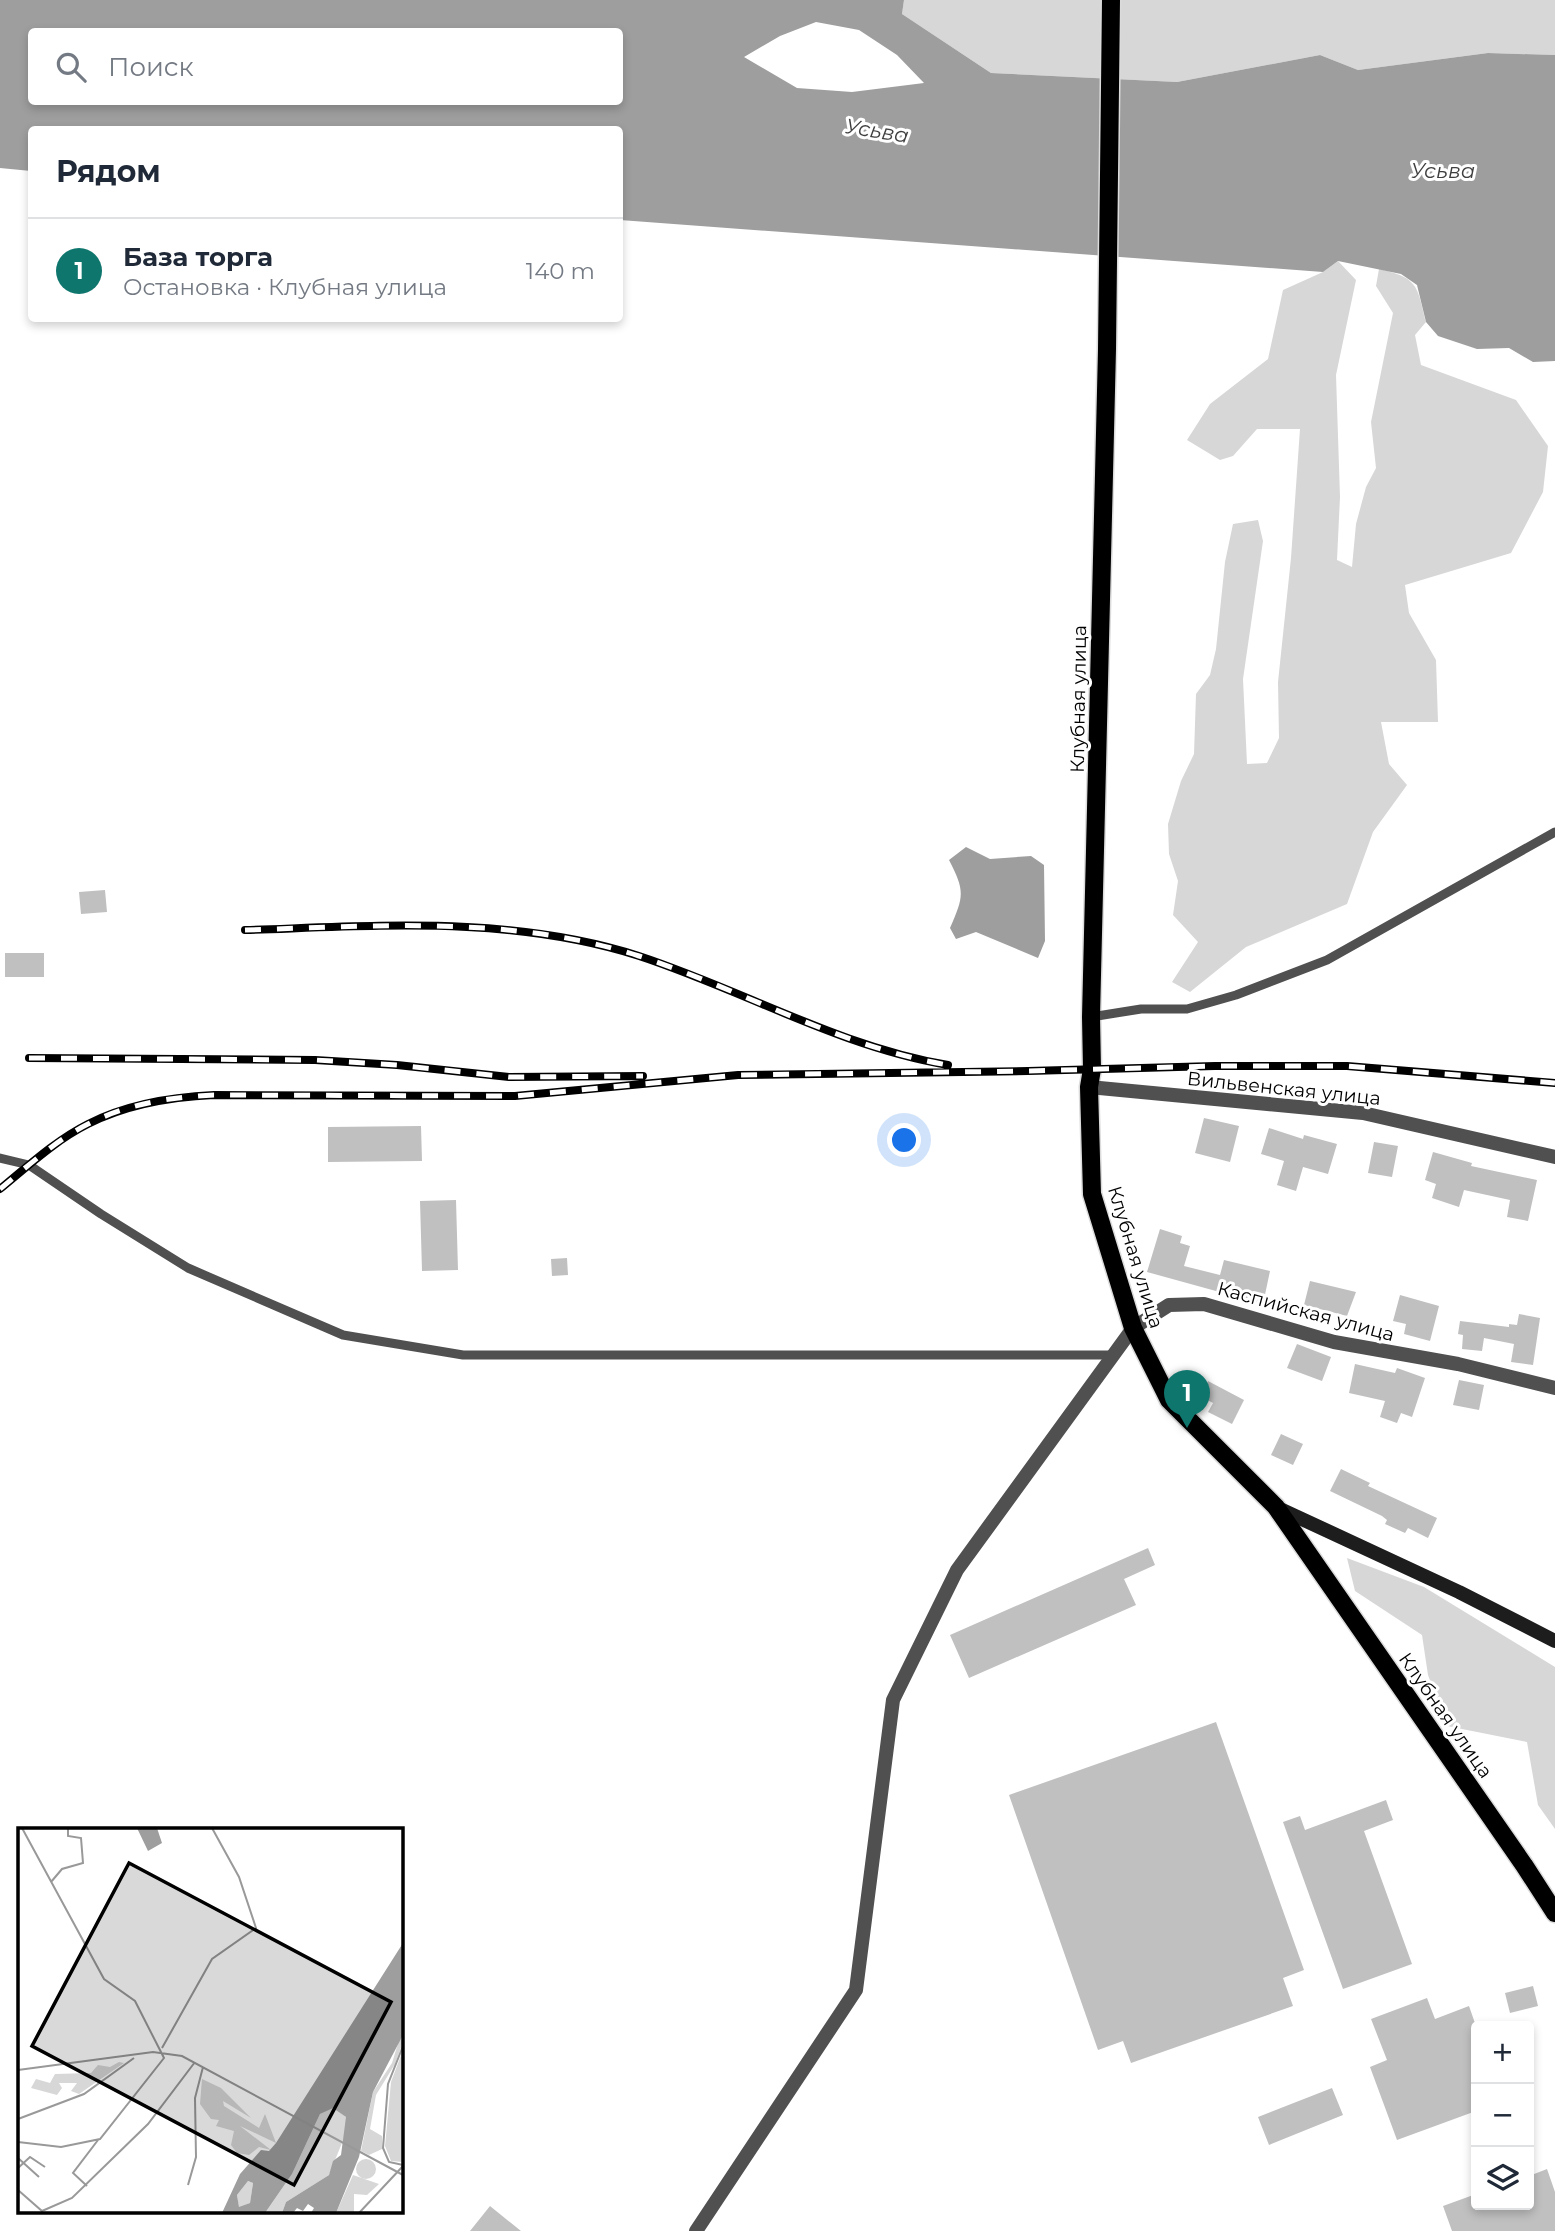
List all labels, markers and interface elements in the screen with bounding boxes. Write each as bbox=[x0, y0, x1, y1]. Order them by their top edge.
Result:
search box bbox=[28, 28, 623, 105]
icon: search bbox=[52, 48, 90, 86]
text: Поиск bbox=[108, 51, 194, 83]
water label: Усьва bbox=[843, 113, 911, 148]
text: Рядом bbox=[56, 153, 161, 190]
water label: Усьва bbox=[1411, 158, 1475, 183]
text: База торга bbox=[123, 241, 273, 273]
text: 1 bbox=[74, 257, 84, 285]
text: 140 m bbox=[526, 257, 595, 285]
text: Остановка · Клубная улица bbox=[123, 273, 447, 301]
street label: Клубная улица bbox=[1066, 625, 1091, 773]
street label: Вильвенская улица bbox=[1186, 1067, 1382, 1110]
your location bbox=[887, 1123, 921, 1157]
street label: Клубная улица bbox=[1103, 1183, 1168, 1331]
street label: Каспийская улица bbox=[1215, 1277, 1397, 1346]
pin: 1 bbox=[1164, 1370, 1210, 1428]
street label: Клубная улица bbox=[1394, 1648, 1497, 1782]
inset map bbox=[18, 1828, 402, 2214]
map controls bbox=[1471, 2021, 1534, 2210]
button: + bbox=[1471, 2021, 1534, 2084]
button: − bbox=[1471, 2084, 1534, 2147]
button: layers bbox=[1471, 2147, 1534, 2210]

